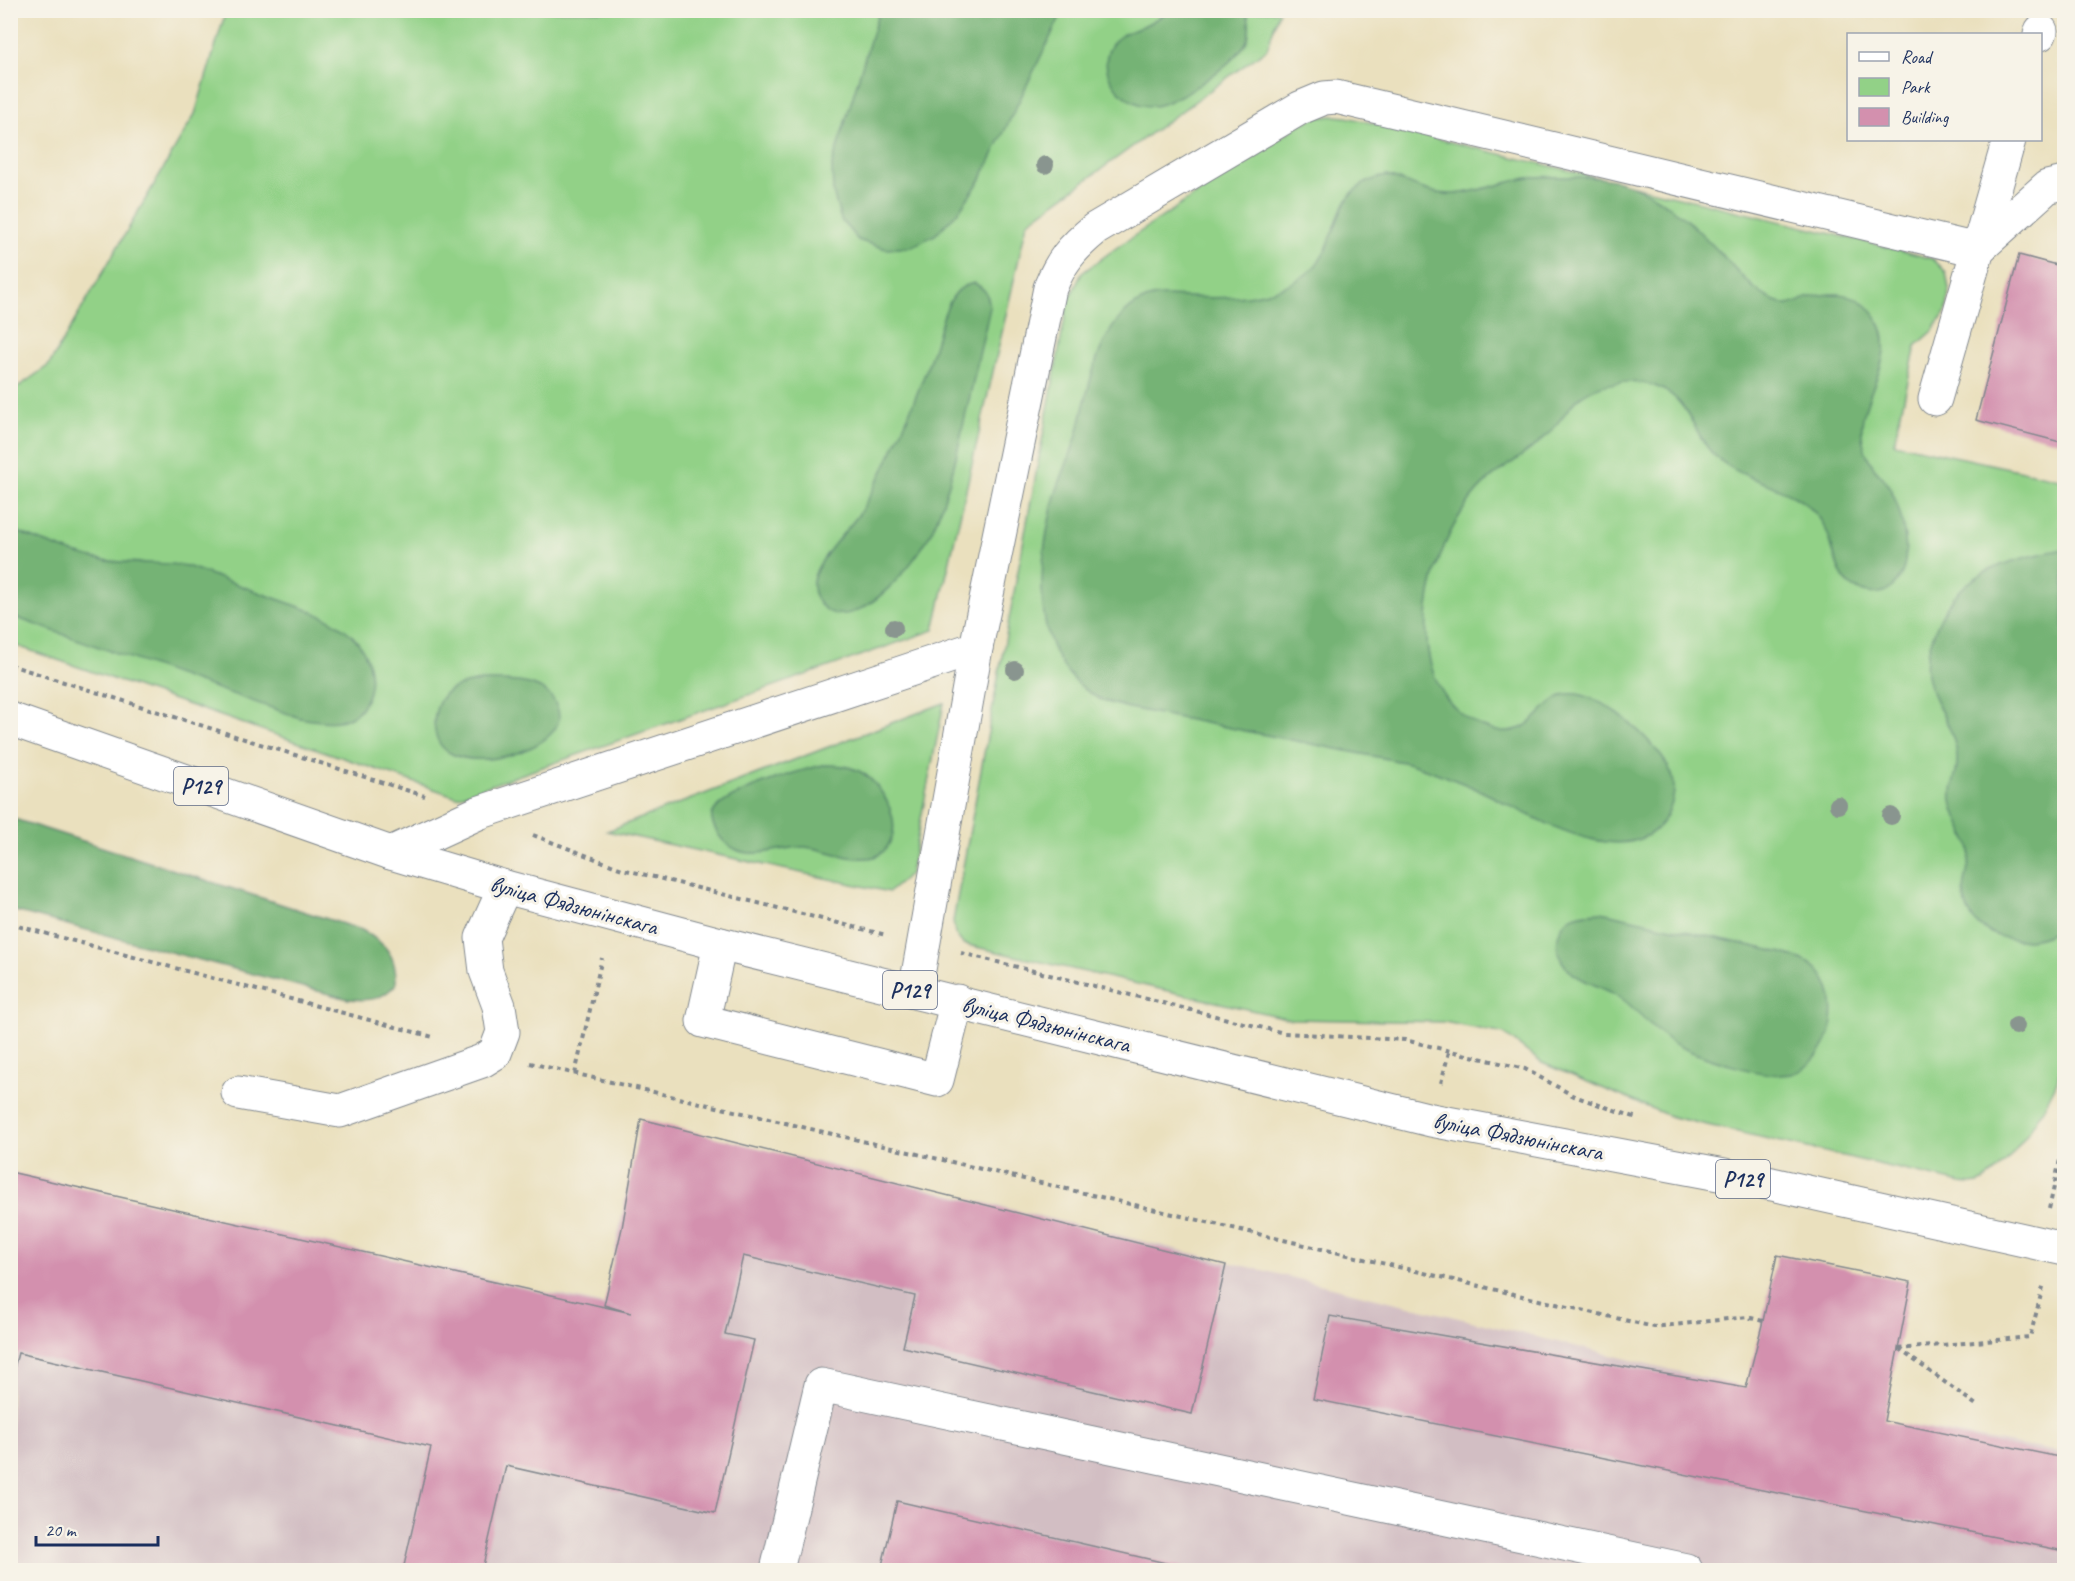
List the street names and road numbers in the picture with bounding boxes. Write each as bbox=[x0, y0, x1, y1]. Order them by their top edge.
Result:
road number: Р129 bbox=[174, 767, 228, 805]
street label: вуліца Фядзюнінскага bbox=[487, 868, 662, 942]
road number: Р129 bbox=[883, 971, 937, 1009]
street label: вуліца Фядзюнінскага bbox=[959, 989, 1134, 1060]
street label: вуліца Фядзюнінскага bbox=[1431, 1105, 1607, 1167]
road number: Р129 bbox=[1716, 1160, 1770, 1198]

